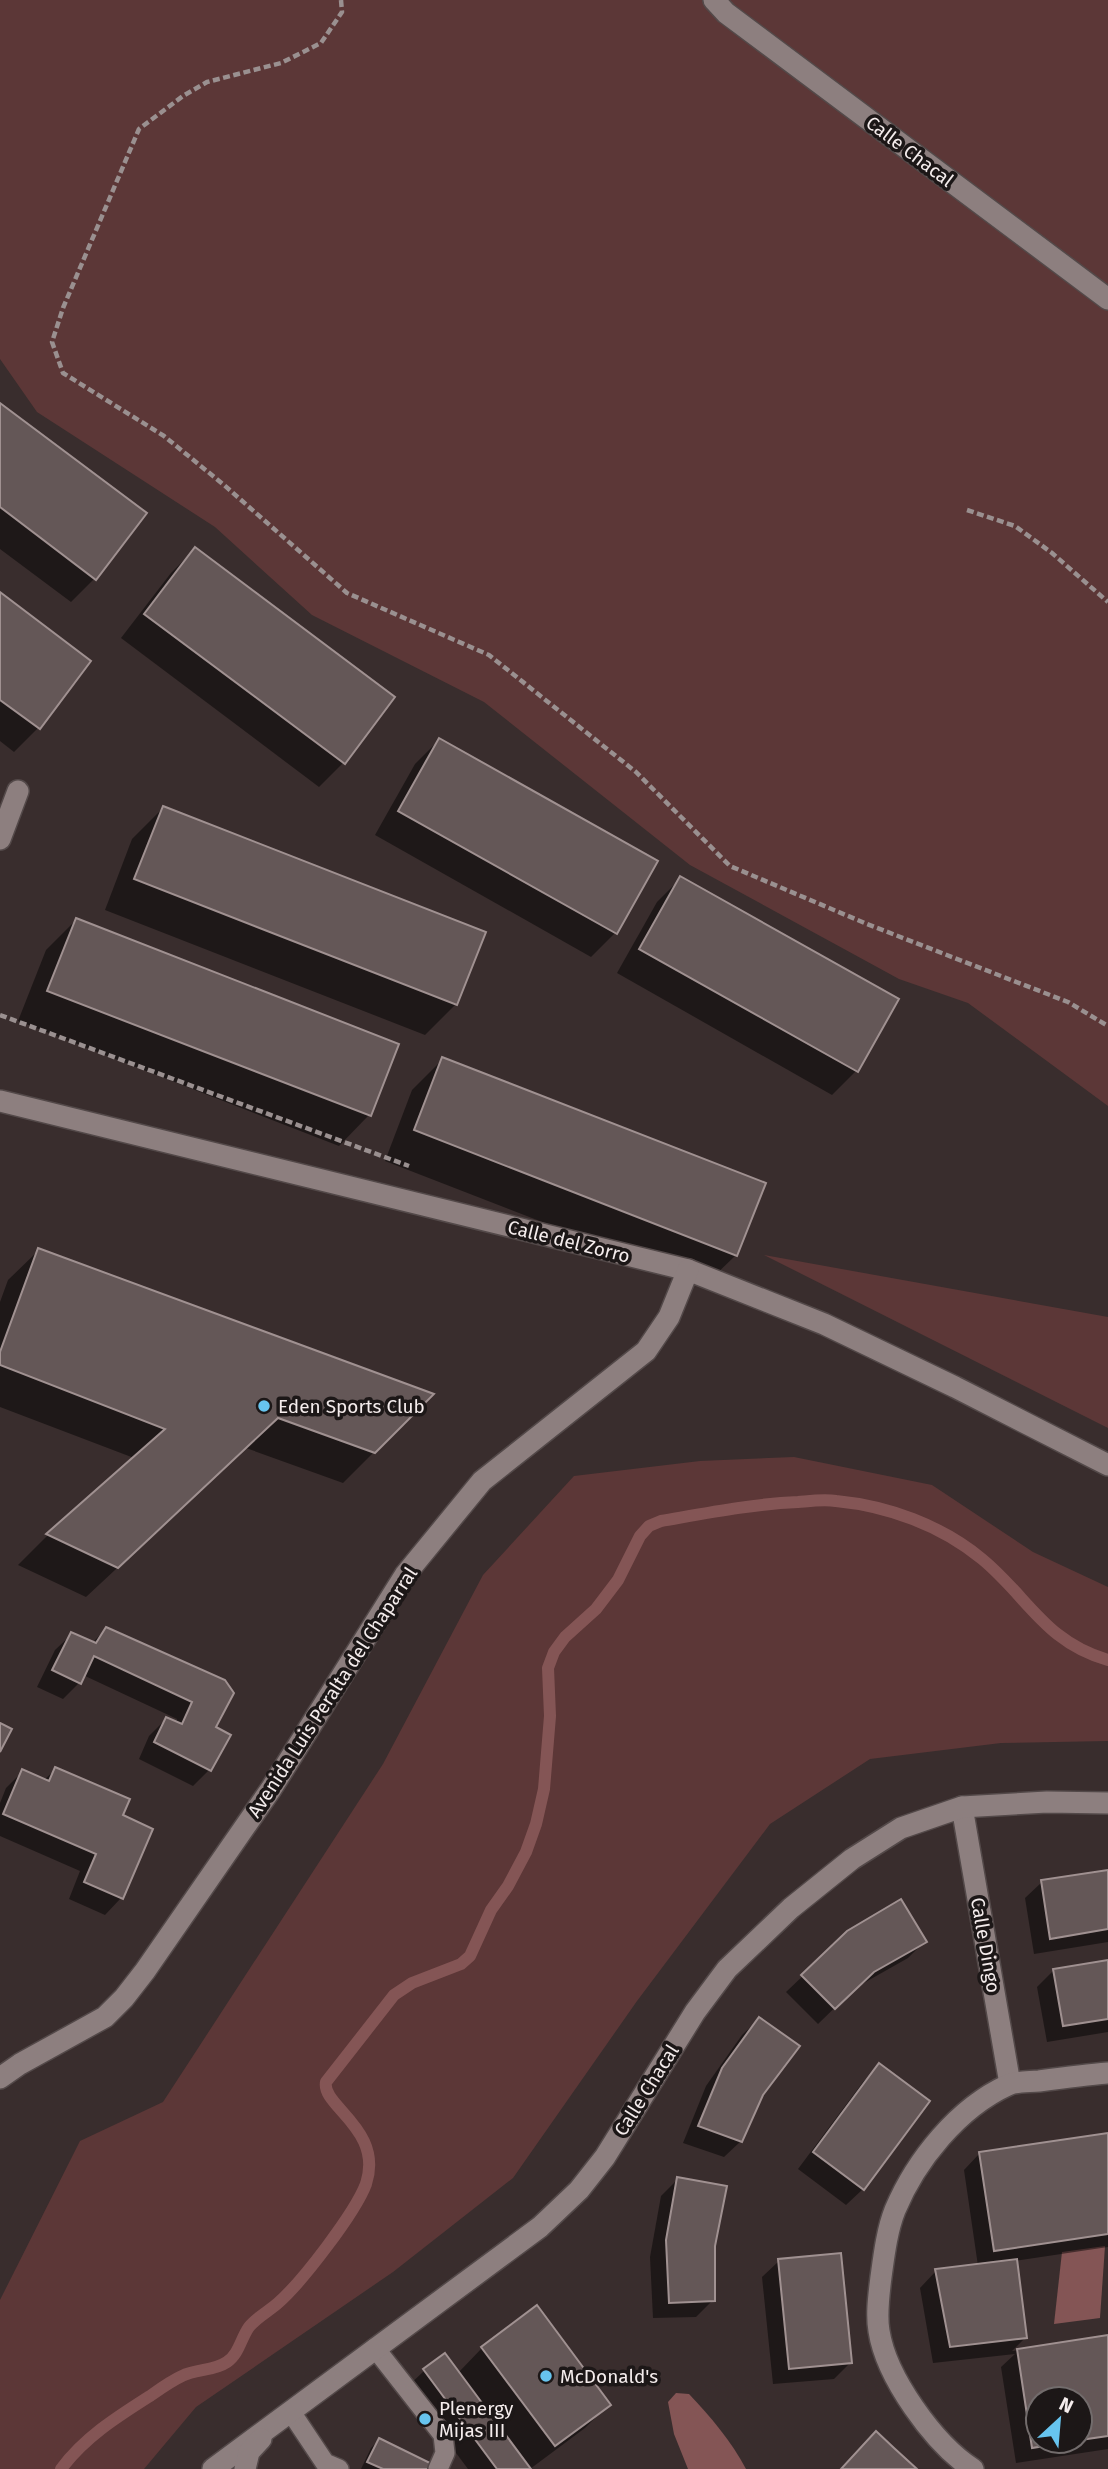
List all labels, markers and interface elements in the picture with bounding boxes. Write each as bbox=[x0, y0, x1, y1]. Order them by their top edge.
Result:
street label: Calle Chacal bbox=[861, 111, 958, 192]
street label: Calle del Zorro bbox=[505, 1215, 632, 1268]
place label: Eden Sports Club bbox=[278, 1395, 425, 1418]
marker: Eden Sports Club bbox=[256, 1398, 272, 1414]
street label: Avenida Luis Peralta del Chaparral bbox=[243, 1562, 422, 1822]
street label: Calle Dingo bbox=[966, 1896, 1005, 1995]
street label: Calle Chacal bbox=[609, 2040, 684, 2140]
place label: McDonald's bbox=[560, 2365, 658, 2388]
marker: McDonald's bbox=[538, 2368, 554, 2384]
north arrow bbox=[1024, 2385, 1094, 2455]
text: N bbox=[1056, 2392, 1077, 2418]
place label: Plenergy Mijas III bbox=[439, 2397, 514, 2442]
marker: Plenergy Mijas III bbox=[417, 2411, 433, 2427]

